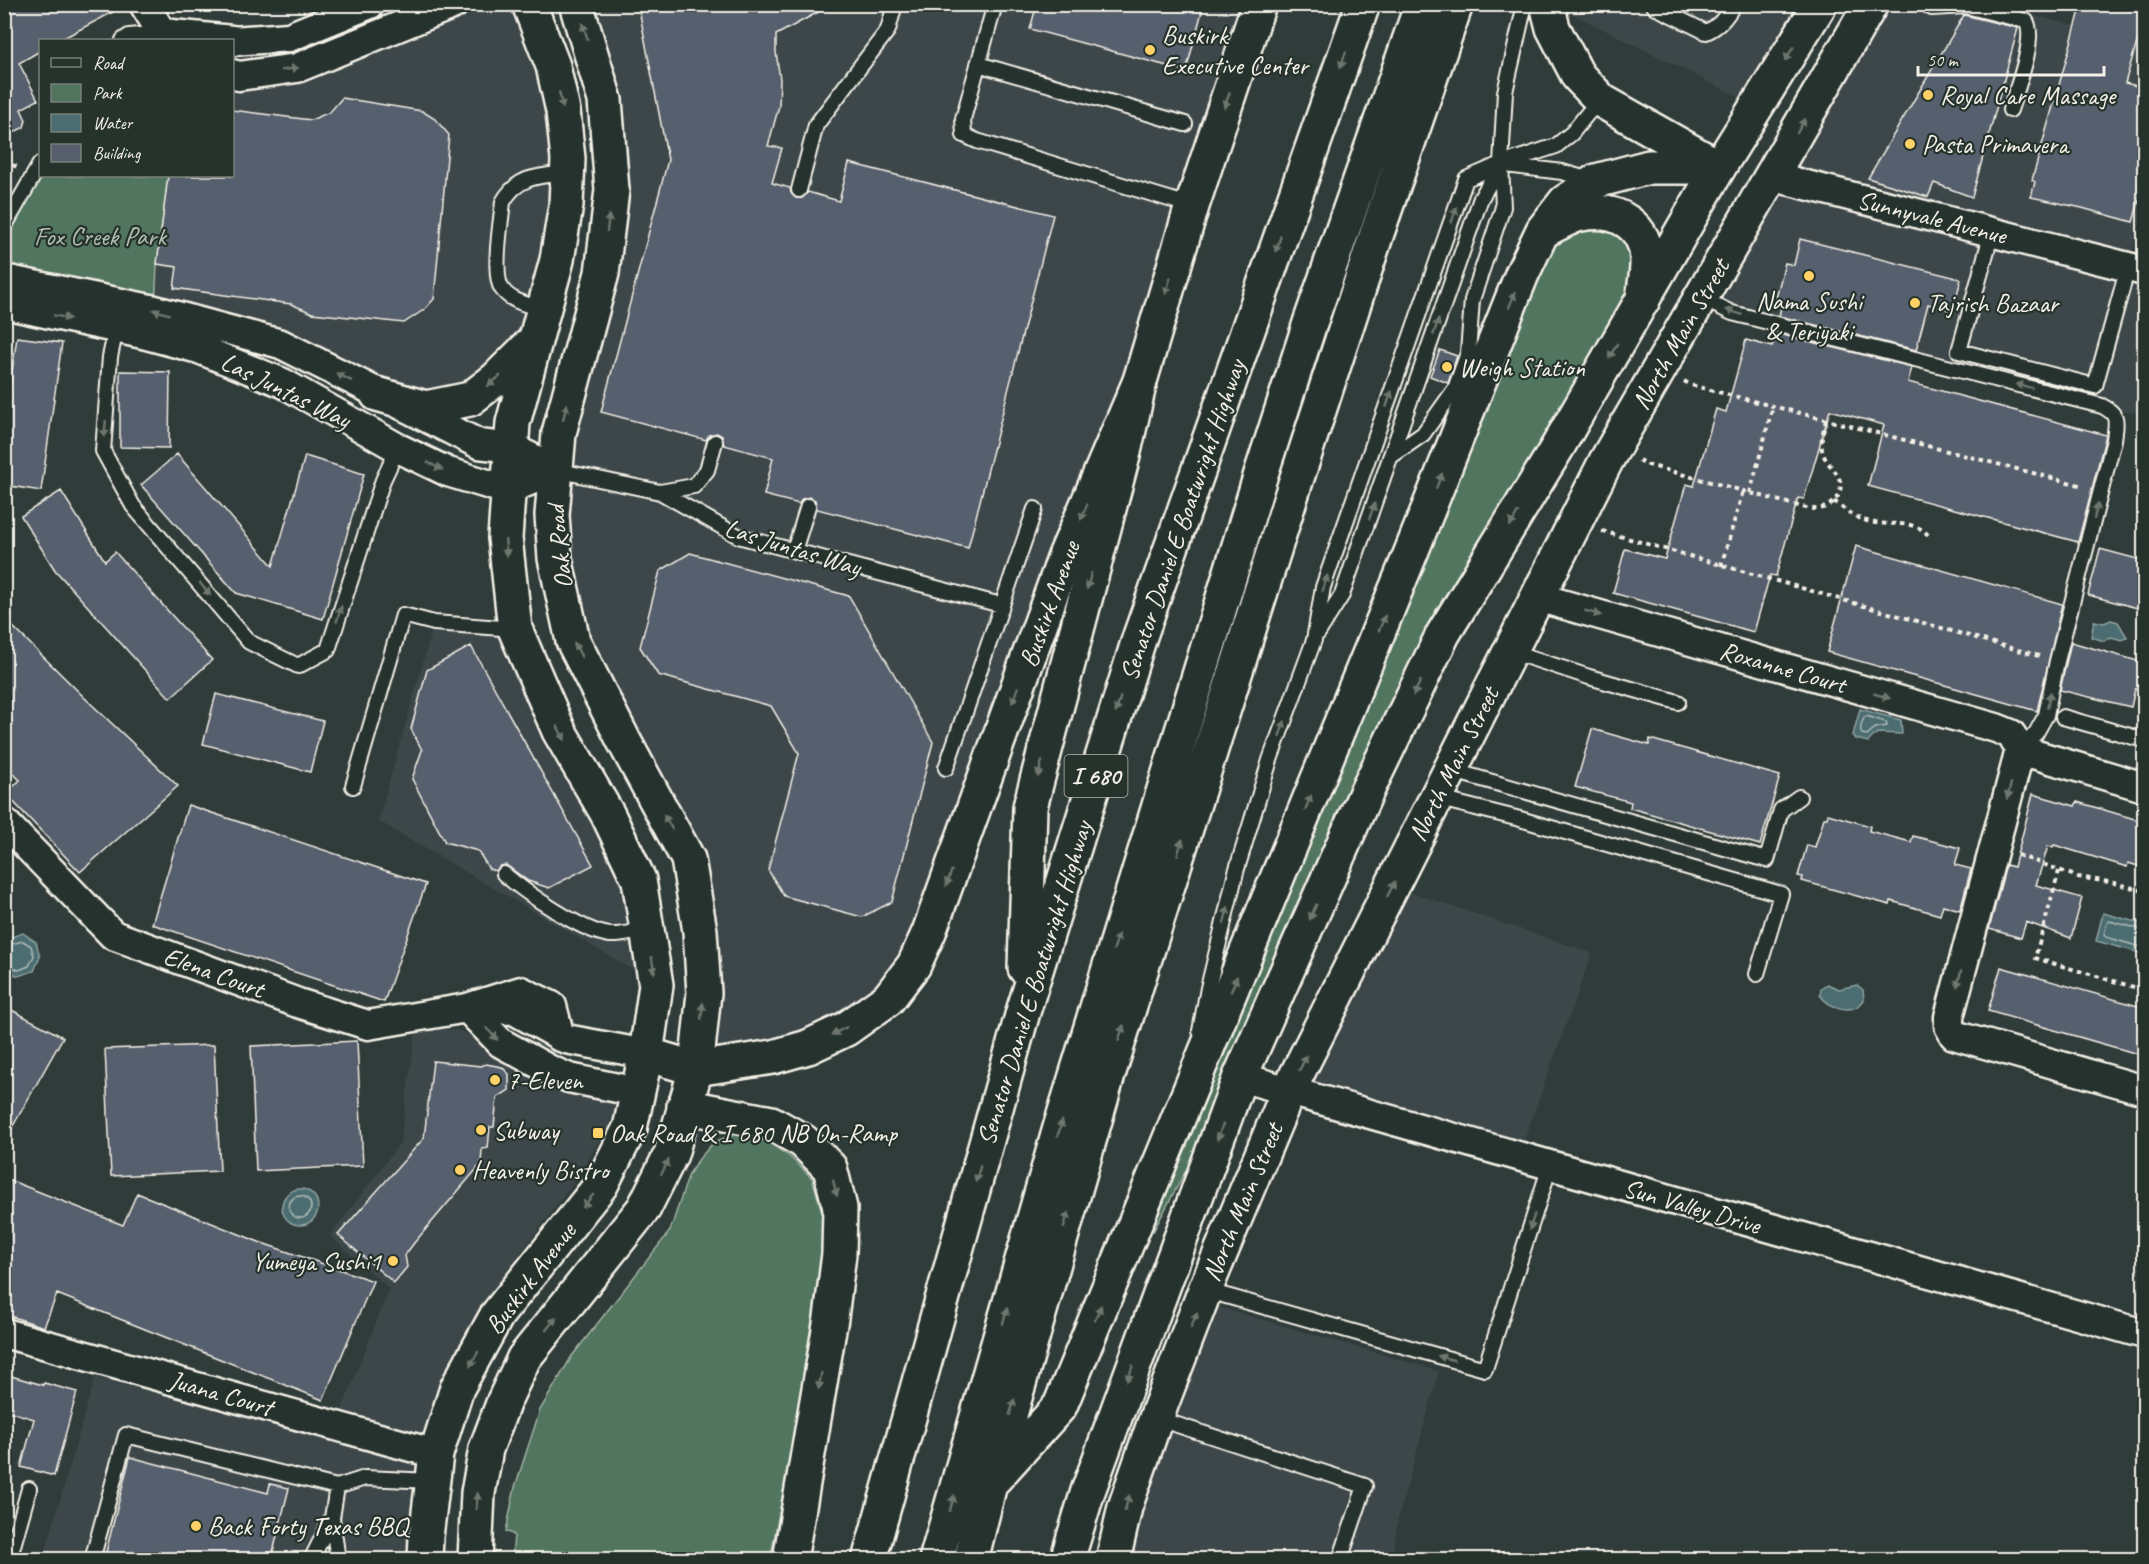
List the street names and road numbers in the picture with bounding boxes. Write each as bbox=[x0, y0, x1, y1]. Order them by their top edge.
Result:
street label: Sunnyvale Avenue bbox=[1854, 183, 2011, 252]
street label: North Main Street bbox=[1624, 251, 1738, 415]
street label: Las Juntas Way bbox=[216, 345, 358, 437]
street label: Senator Daniel E Boatwright Highway bbox=[1112, 353, 1254, 685]
street label: Oak Road bbox=[538, 500, 580, 590]
street label: Las Juntas Way bbox=[721, 511, 867, 584]
street label: Buskirk Avenue bbox=[1011, 535, 1088, 672]
street label: Roxanne Court bbox=[1716, 634, 1852, 702]
street label: North Main Street bbox=[1401, 680, 1507, 847]
road number: I 680 bbox=[1064, 755, 1128, 797]
street label: Senator Daniel E Boatwright Highway bbox=[969, 815, 1100, 1149]
street label: Elena Court bbox=[159, 939, 271, 1007]
street label: North Main Street bbox=[1194, 1116, 1291, 1286]
street label: Sun Valley Drive bbox=[1620, 1171, 1765, 1242]
street label: Buskirk Avenue bbox=[478, 1215, 584, 1341]
street label: Juana Court bbox=[164, 1363, 279, 1425]

